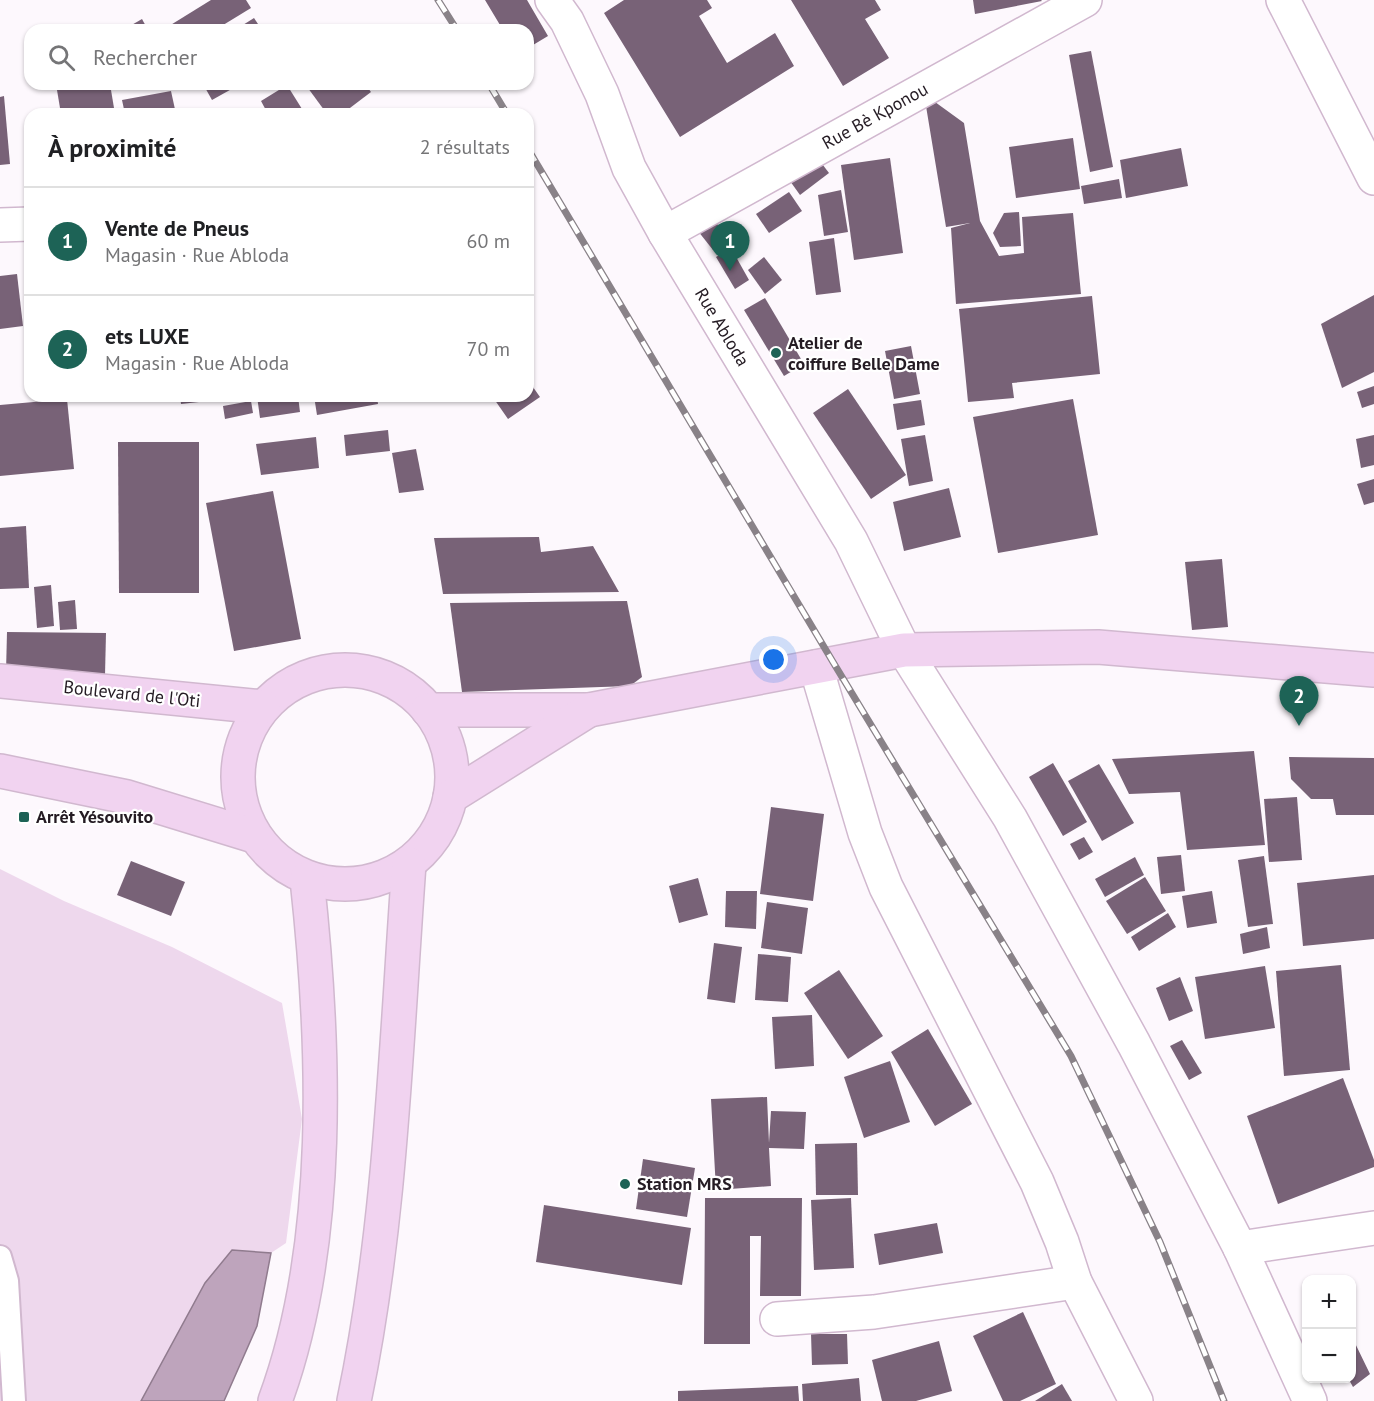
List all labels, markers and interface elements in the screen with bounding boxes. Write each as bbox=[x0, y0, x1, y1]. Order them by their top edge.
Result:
search box bbox=[24, 24, 534, 90]
icon: search bbox=[45, 41, 78, 74]
text: Rechercher bbox=[93, 43, 197, 71]
street label: Rue Bè Kponou bbox=[818, 77, 932, 154]
text: À proximité bbox=[48, 131, 176, 164]
text: 2 résultats bbox=[420, 134, 510, 160]
text: Vente de Pneus bbox=[105, 214, 249, 242]
pin: 1 bbox=[710, 222, 750, 271]
text: 1 bbox=[62, 228, 73, 254]
text: 60 m bbox=[467, 228, 510, 254]
text: Magasin · Rue Abloda bbox=[105, 242, 289, 268]
street label: Rue Abloda bbox=[690, 283, 755, 370]
text: ets LUXE bbox=[105, 322, 189, 350]
place label: Atelier de coiffure Belle Dame bbox=[788, 331, 940, 375]
text: 2 bbox=[62, 336, 73, 362]
text: 70 m bbox=[467, 336, 510, 362]
marker: Atelier de coiffure Belle Dame bbox=[769, 346, 783, 360]
text: Magasin · Rue Abloda bbox=[105, 350, 289, 376]
your location bbox=[759, 645, 788, 674]
street label: Boulevard de l'Oti bbox=[63, 675, 202, 712]
pin: 2 bbox=[1280, 676, 1318, 726]
place label: Arrêt Yésouvito bbox=[36, 805, 153, 828]
marker: Arrêt Yésouvito bbox=[17, 810, 31, 824]
place label: Station MRS bbox=[637, 1172, 732, 1195]
marker: Station MRS bbox=[618, 1177, 632, 1191]
map controls bbox=[1302, 1275, 1356, 1383]
button: + bbox=[1302, 1275, 1356, 1329]
button: − bbox=[1302, 1329, 1356, 1383]

